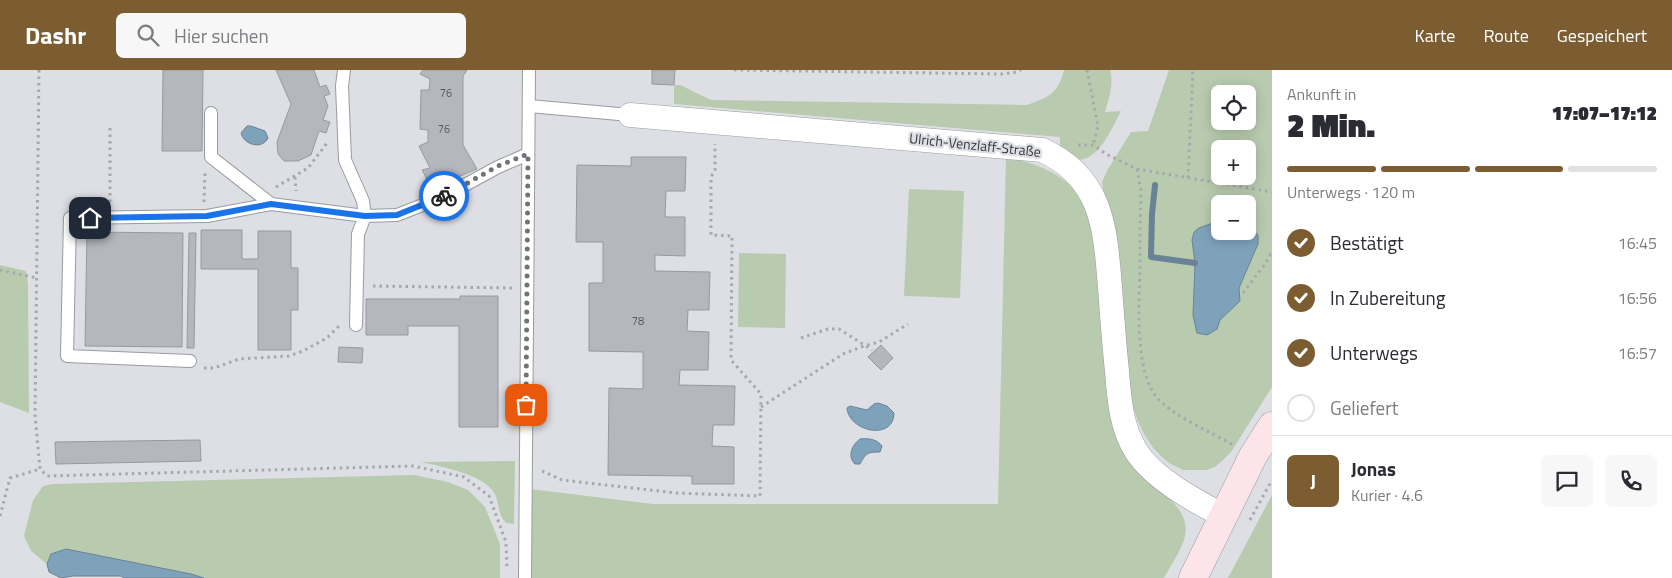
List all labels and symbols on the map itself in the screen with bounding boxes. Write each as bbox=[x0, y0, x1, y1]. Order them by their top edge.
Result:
house number: 76 bbox=[440, 85, 452, 101]
house number: 76 bbox=[438, 121, 450, 137]
street label: Ulrich-Venzlaff-Straße bbox=[908, 127, 1042, 162]
courier bbox=[419, 171, 469, 221]
pin bbox=[69, 197, 111, 239]
house number: 78 bbox=[632, 313, 644, 329]
pin bbox=[505, 384, 547, 426]

